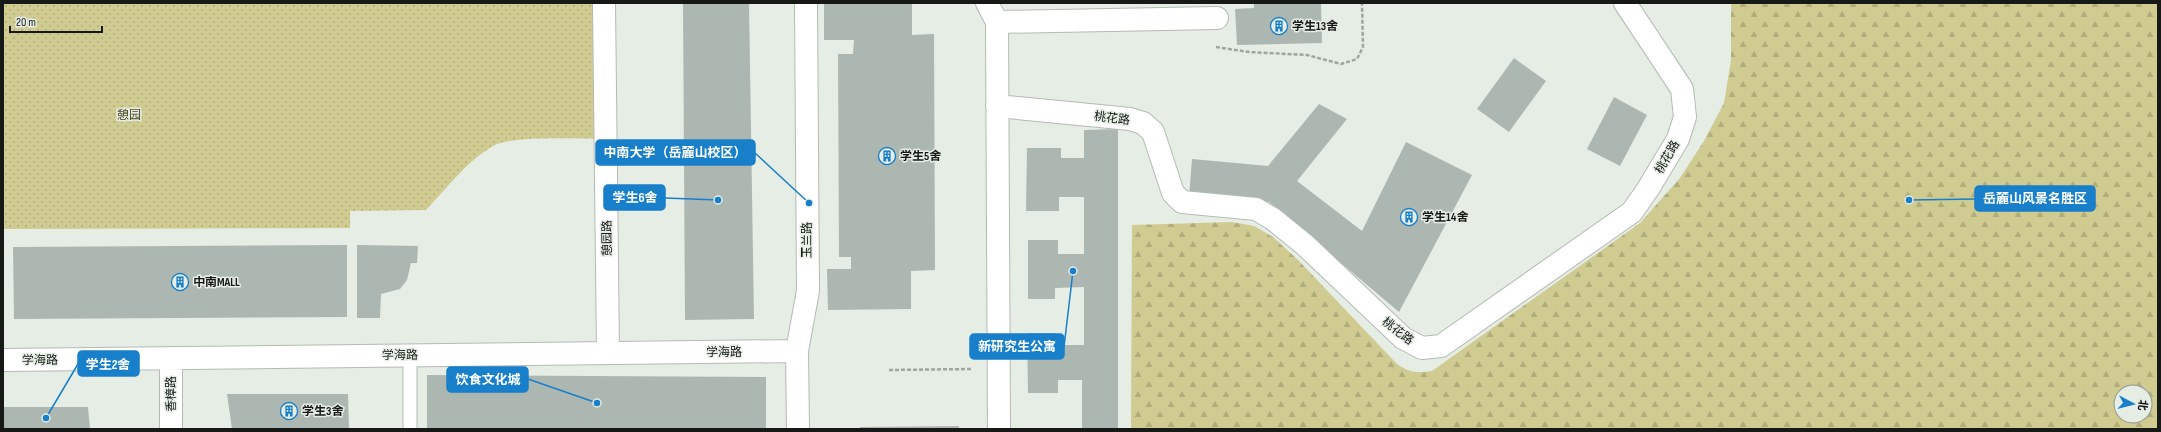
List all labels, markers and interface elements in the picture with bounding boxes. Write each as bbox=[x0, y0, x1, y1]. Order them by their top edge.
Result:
scale bar bbox=[10, 8, 102, 34]
text: 20 m bbox=[16, 15, 36, 30]
building icon: 学生13舍 bbox=[1269, 16, 1289, 36]
place label: 学生13舍 bbox=[1292, 19, 1338, 34]
park label: 憩园 bbox=[117, 108, 141, 123]
street label: 桃花路 bbox=[1093, 109, 1131, 128]
street label: 桃花路 bbox=[1652, 138, 1683, 177]
callout: 中南大学（岳麓山校区） bbox=[596, 140, 755, 165]
text: 中南大学（岳麓山校区） bbox=[603, 145, 747, 161]
building icon: 学生5舍 bbox=[877, 146, 897, 166]
place label: 学生5舍 bbox=[900, 149, 941, 164]
callout: 学生6舍 bbox=[604, 185, 665, 210]
callout: 岳麓山风景名胜区 bbox=[1975, 186, 2095, 211]
text: 学生6舍 bbox=[612, 190, 658, 206]
text: 岳麓山风景名胜区 bbox=[1983, 191, 2087, 207]
building icon: 学生14舍 bbox=[1399, 207, 1419, 227]
place label: 学生14舍 bbox=[1422, 210, 1468, 225]
street label: 憩园路 bbox=[600, 220, 615, 256]
street label: 玉兰路 bbox=[800, 222, 815, 258]
building icon: 中南MALL bbox=[170, 272, 190, 292]
place label: 中南MALL bbox=[193, 275, 240, 290]
street label: 桃花路 bbox=[1379, 314, 1416, 348]
callout: 新研究生公寓 bbox=[970, 334, 1064, 359]
text: 新研究生公寓 bbox=[978, 339, 1056, 355]
street label: 学海路 bbox=[706, 345, 742, 360]
street label: 学海路 bbox=[382, 348, 418, 363]
callout: 学生2舍 bbox=[78, 351, 139, 376]
street label: 学海路 bbox=[22, 353, 58, 368]
text: 学生2舍 bbox=[86, 357, 130, 373]
callout: 饮食文化城 bbox=[447, 367, 528, 392]
text: 饮食文化城 bbox=[455, 372, 521, 388]
street label: 香樟路 bbox=[164, 376, 179, 412]
north arrow bbox=[2113, 384, 2153, 424]
text: 北 bbox=[2135, 399, 2150, 411]
building icon: 学生3舍 bbox=[279, 401, 299, 421]
place label: 学生3舍 bbox=[302, 404, 343, 419]

